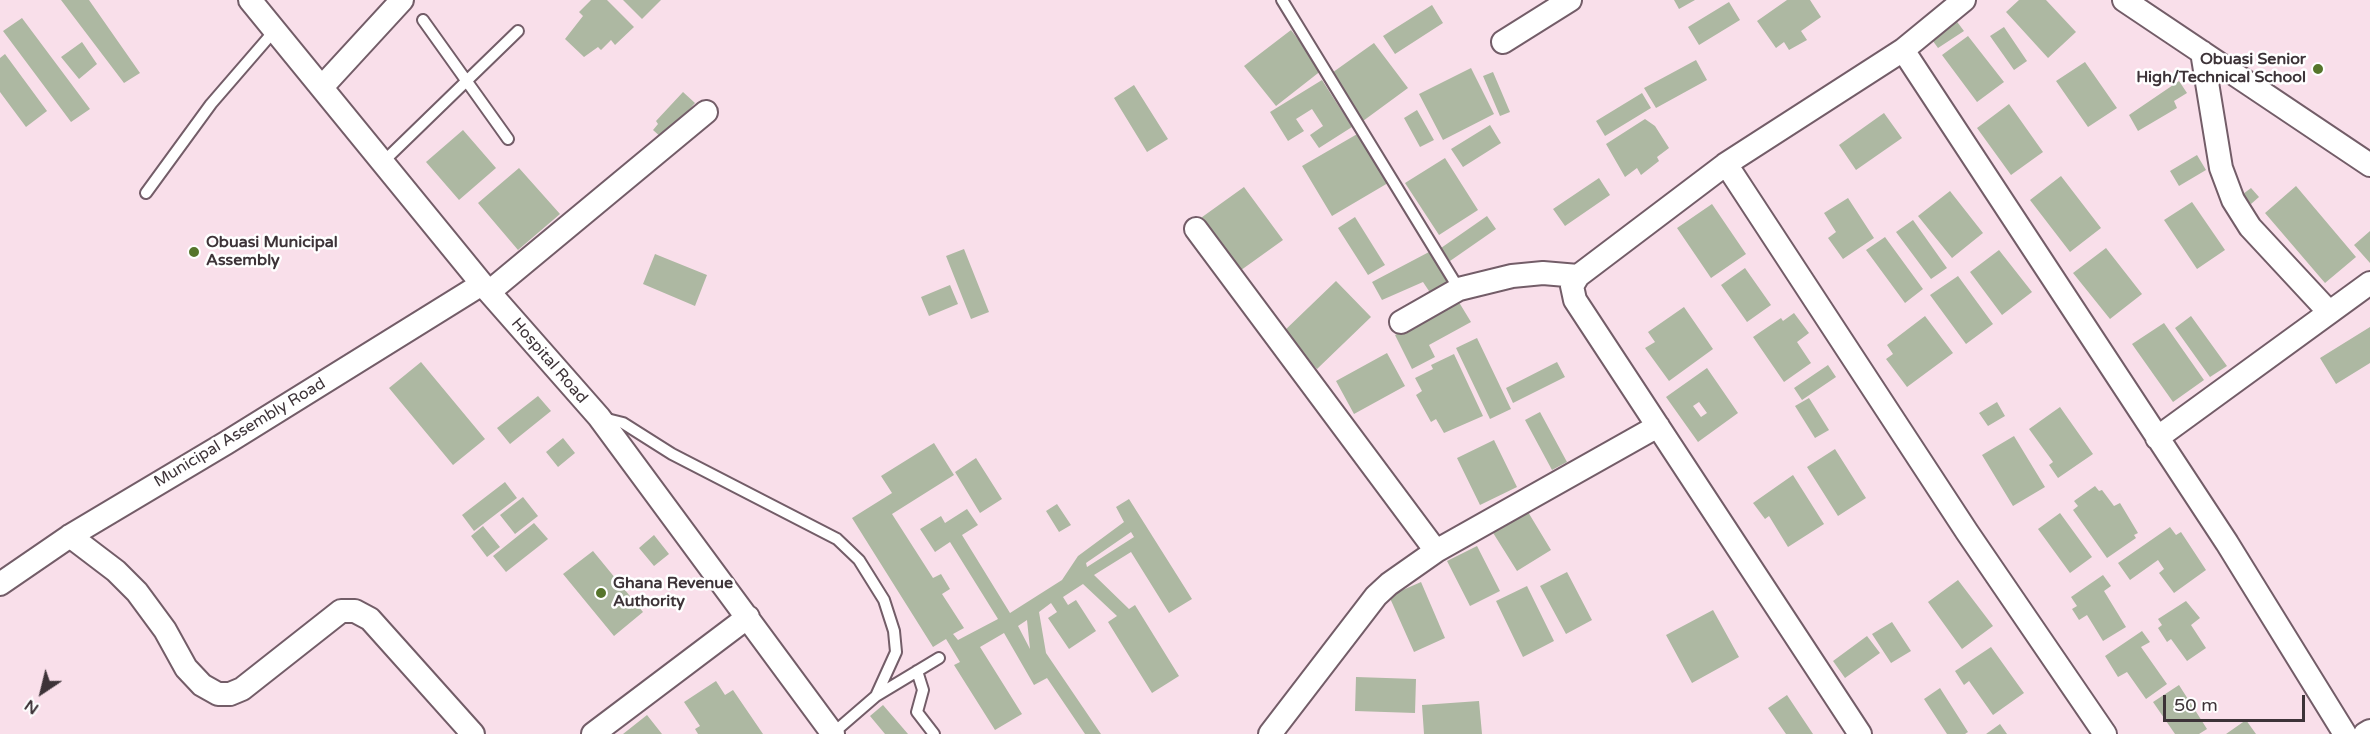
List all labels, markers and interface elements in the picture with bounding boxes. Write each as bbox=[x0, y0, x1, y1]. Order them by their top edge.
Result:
place label: Obuasi Senior High/Technical School bbox=[2136, 50, 2306, 88]
marker: Obuasi Senior High/Technical School bbox=[2311, 62, 2325, 76]
place label: Obuasi Municipal Assembly bbox=[206, 233, 338, 271]
marker: Obuasi Municipal Assembly bbox=[187, 245, 201, 259]
street label: Hospital Road bbox=[507, 314, 591, 408]
street label: Municipal Assembly Road bbox=[151, 374, 329, 492]
place label: Ghana Revenue Authority bbox=[613, 574, 733, 612]
marker: Ghana Revenue Authority bbox=[594, 586, 608, 600]
north arrow bbox=[12, 662, 72, 722]
scale bar bbox=[2166, 683, 2308, 721]
text: 50 m bbox=[2174, 694, 2218, 716]
text: N bbox=[21, 695, 43, 719]

